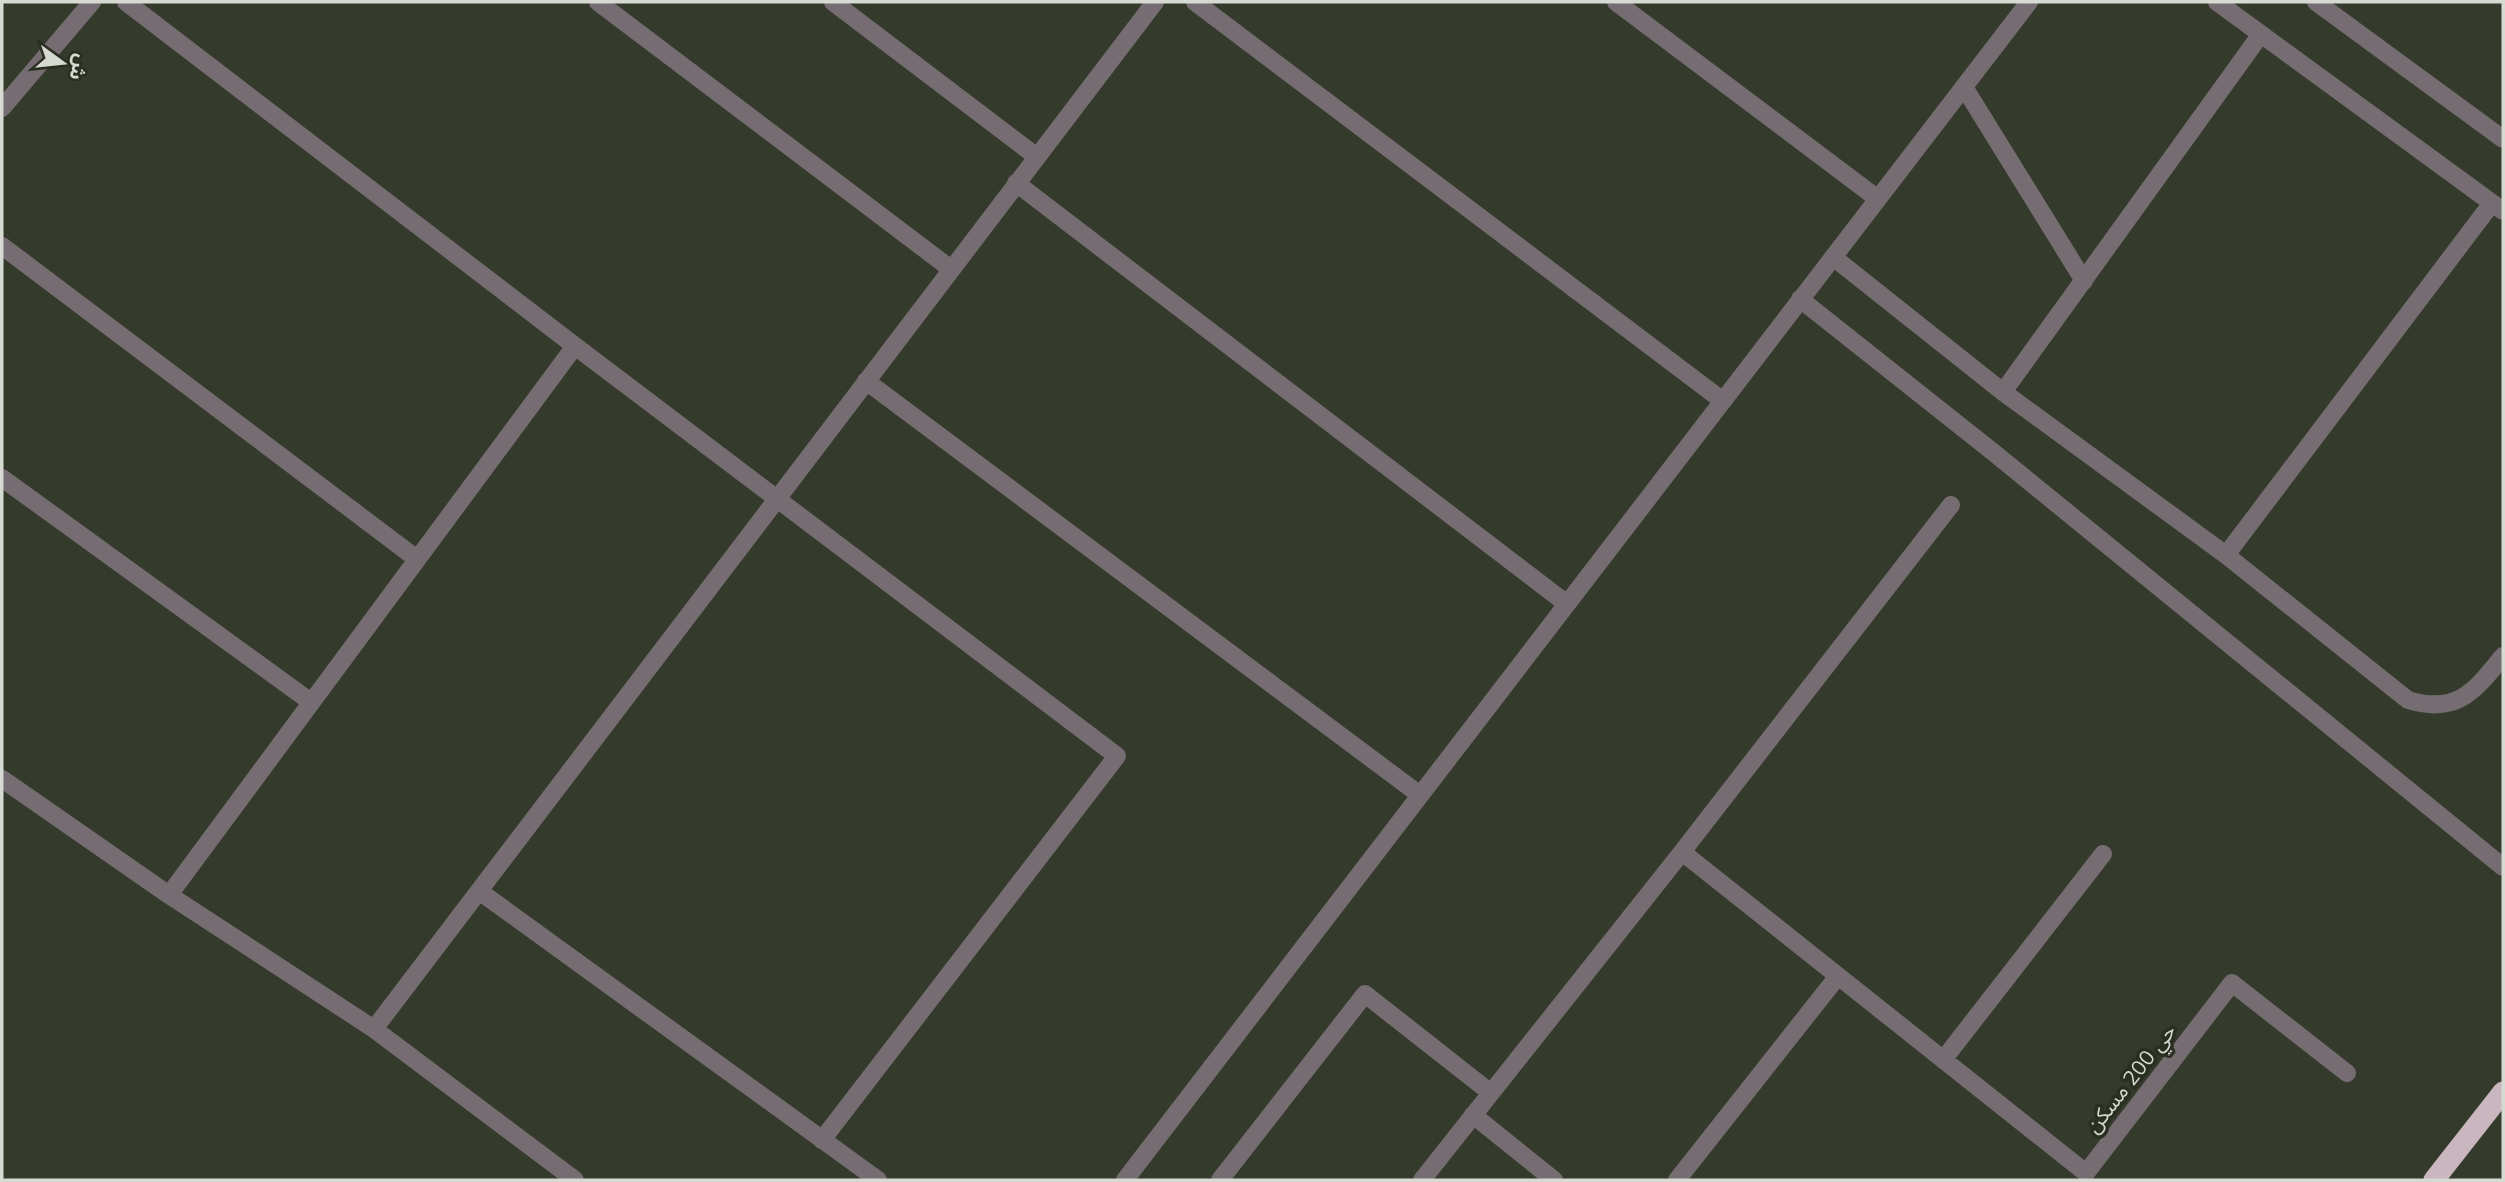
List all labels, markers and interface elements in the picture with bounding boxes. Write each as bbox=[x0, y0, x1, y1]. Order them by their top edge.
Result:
north arrow bbox=[28, 28, 98, 98]
text: ش bbox=[64, 52, 94, 83]
street label: حي 200 مسكن bbox=[2079, 1018, 2184, 1140]

